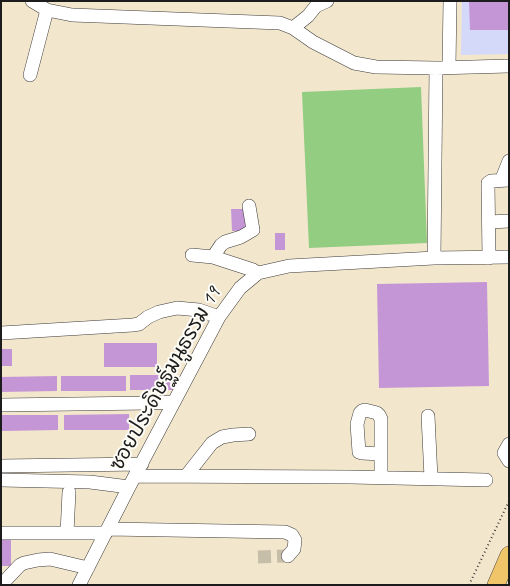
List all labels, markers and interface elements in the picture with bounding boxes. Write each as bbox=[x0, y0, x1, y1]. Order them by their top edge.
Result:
street label: ซอยประดิษฐ์มนูธรรม 19 bbox=[105, 283, 227, 475]

